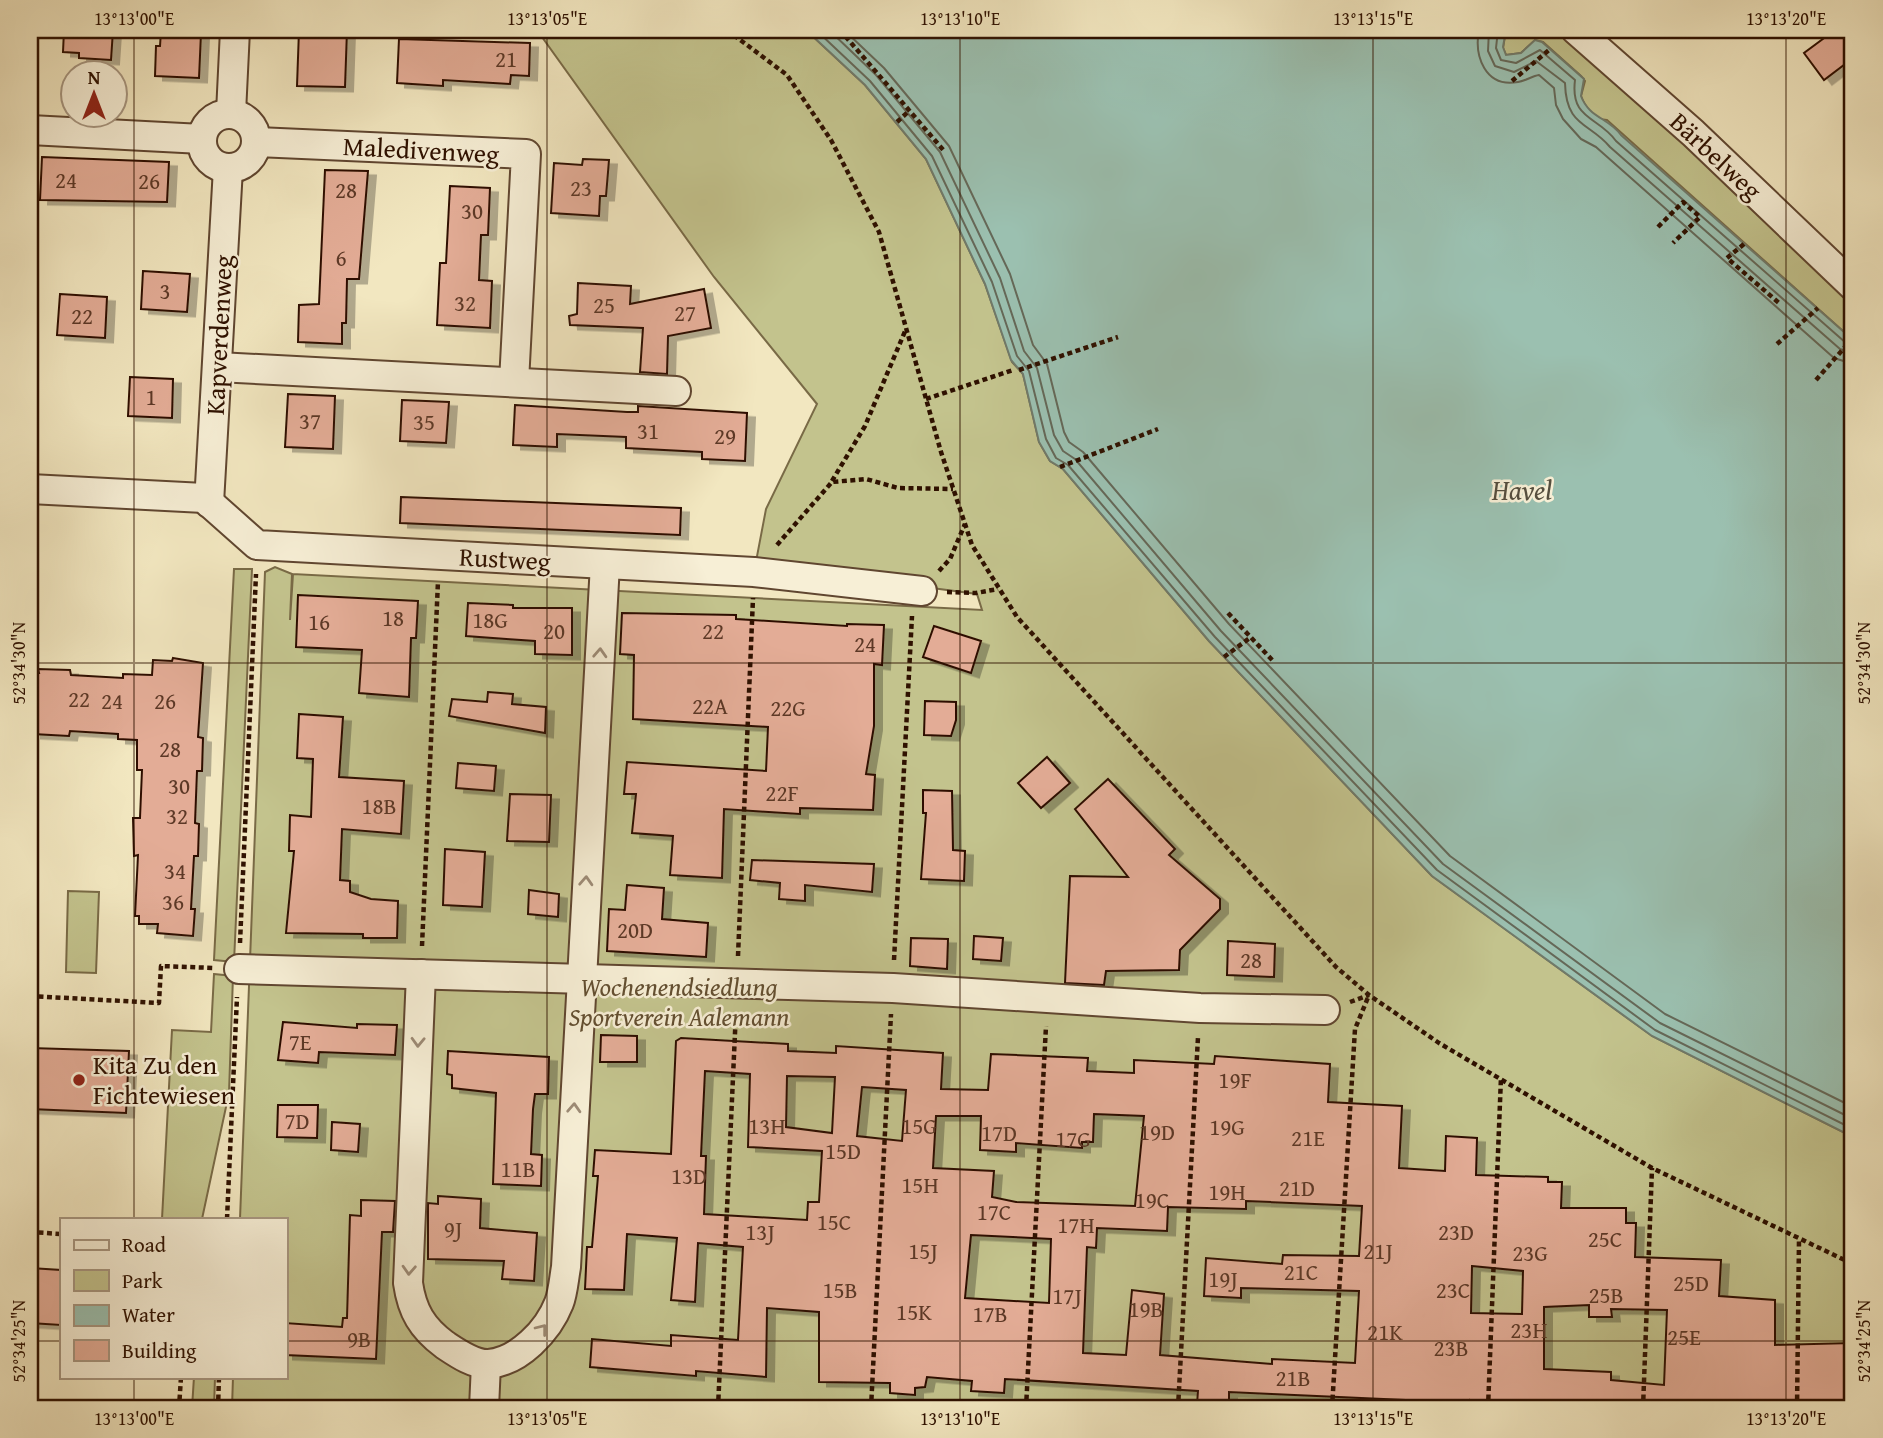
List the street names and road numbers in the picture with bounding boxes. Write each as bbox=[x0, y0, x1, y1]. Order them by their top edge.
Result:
street label: Bärbelweg bbox=[1661, 103, 1771, 209]
street label: Maledivenweg bbox=[342, 126, 500, 173]
street label: Kapverdenweg bbox=[195, 254, 242, 416]
street label: Rustweg bbox=[458, 537, 552, 580]

